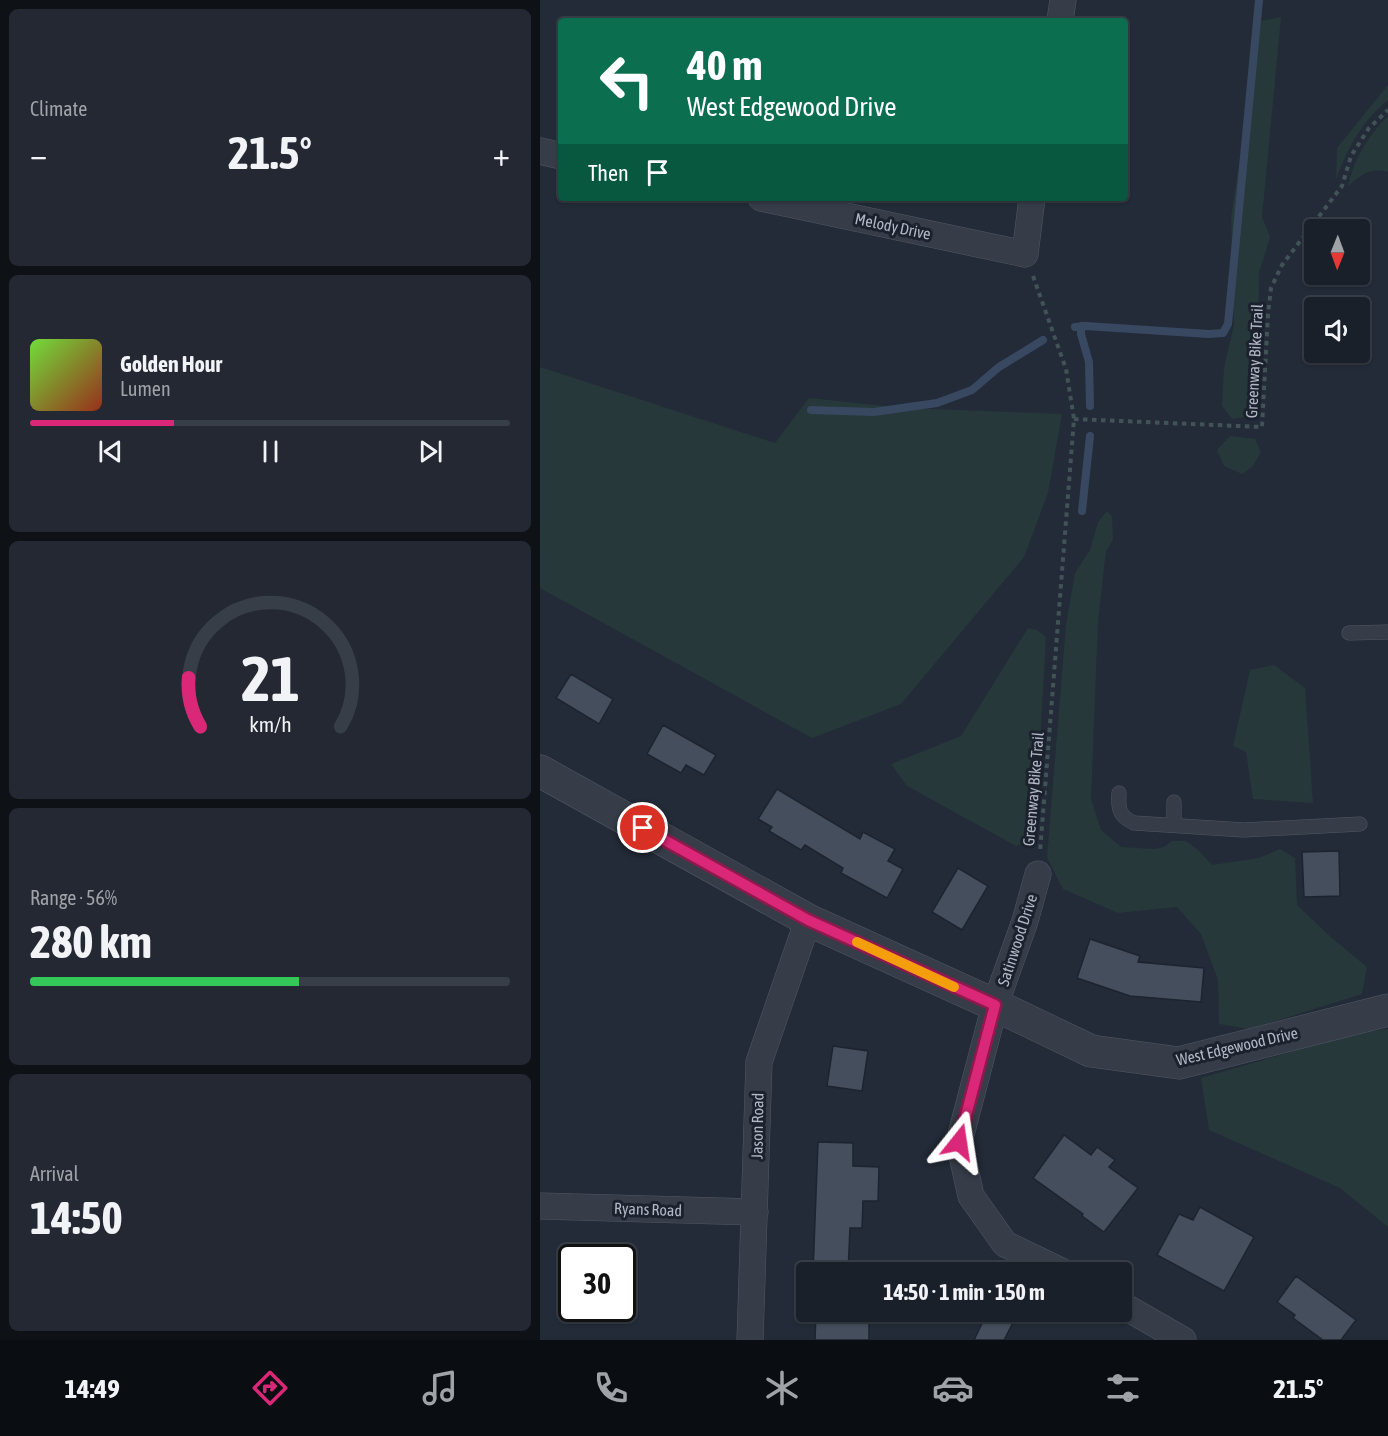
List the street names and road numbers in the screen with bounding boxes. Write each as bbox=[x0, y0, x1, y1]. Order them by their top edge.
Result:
street label: Melody Drive bbox=[853, 209, 933, 244]
street label: Greenway Bike Trail bbox=[1242, 303, 1267, 419]
street label: Greenway Bike Trail bbox=[1019, 731, 1048, 847]
street label: Satinwood Drive bbox=[994, 892, 1040, 988]
street label: West Edgewood Drive bbox=[1174, 1023, 1300, 1070]
street label: Jason Road bbox=[747, 1093, 767, 1159]
street label: Ryans Road bbox=[614, 1199, 682, 1220]

